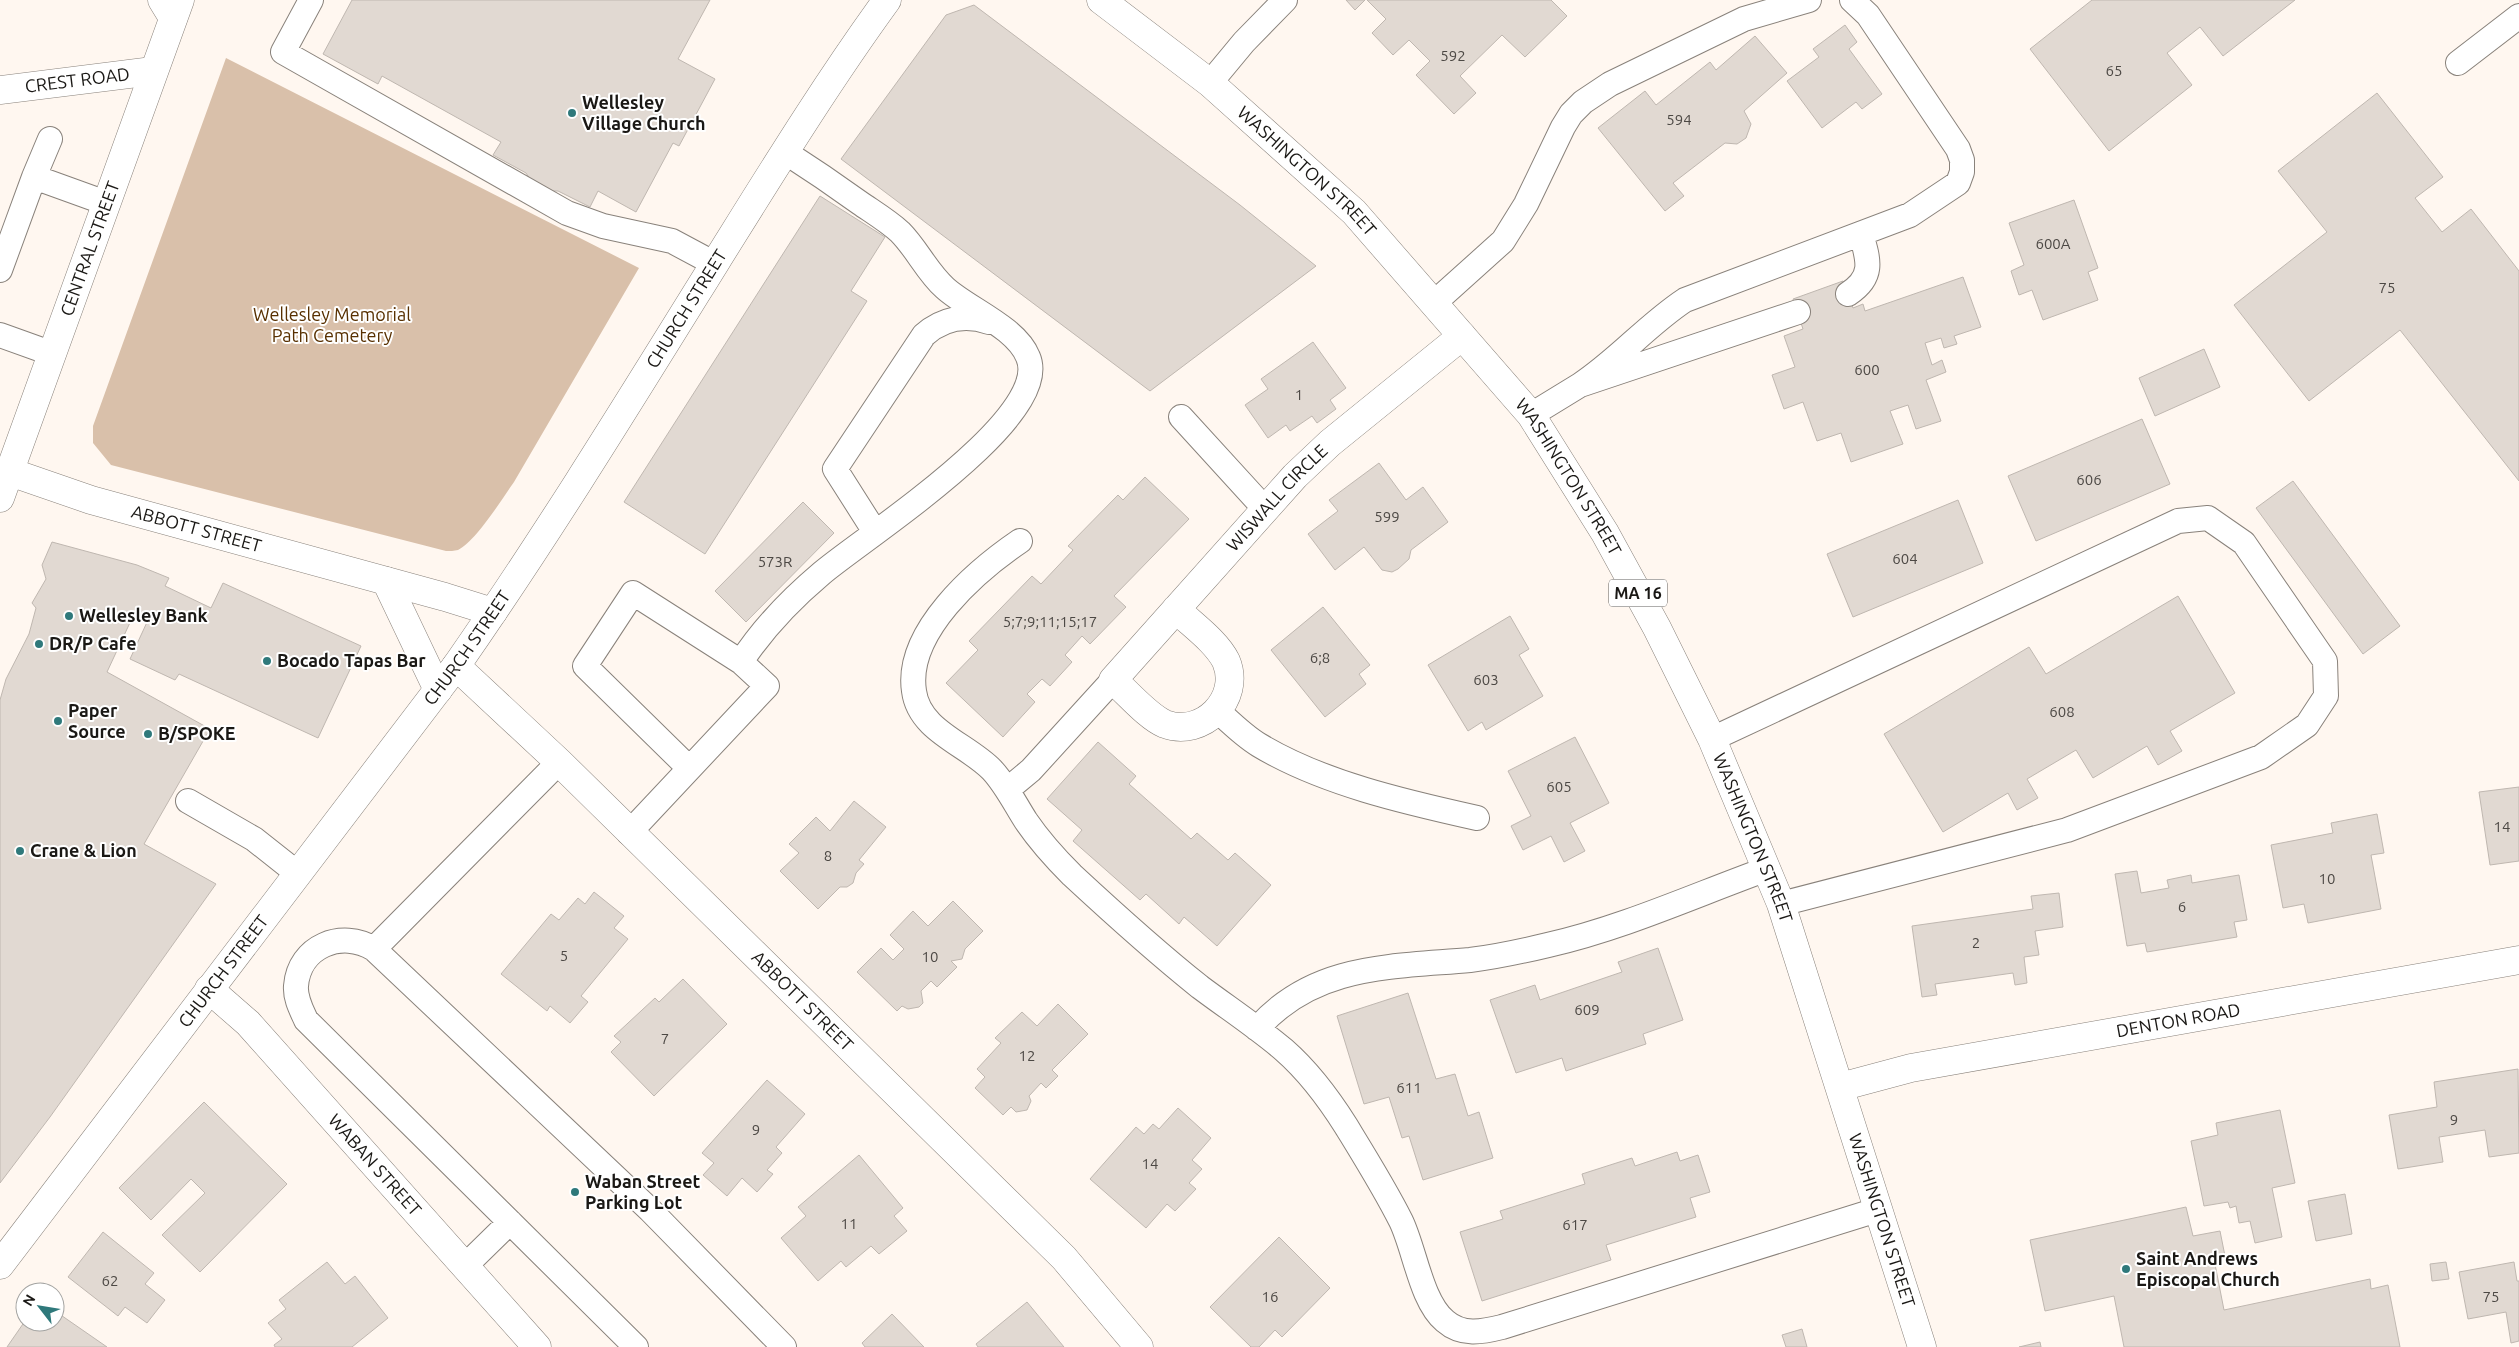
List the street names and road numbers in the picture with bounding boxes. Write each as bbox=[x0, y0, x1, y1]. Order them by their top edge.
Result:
street label: CREST ROAD bbox=[24, 63, 131, 96]
street label: WASHINGTON STREET bbox=[1234, 102, 1381, 239]
street label: CENTRAL STREET bbox=[56, 178, 123, 318]
street label: CHURCH STREET bbox=[642, 245, 730, 371]
street label: WASHINGTON STREET bbox=[1512, 394, 1626, 558]
street label: WISWALL CIRCLE bbox=[1222, 440, 1331, 555]
street label: ABBOTT STREET bbox=[130, 501, 264, 555]
road number: MA 16 bbox=[1609, 580, 1667, 606]
street label: CHURCH STREET bbox=[419, 586, 514, 709]
street label: WASHINGTON STREET bbox=[1710, 750, 1797, 925]
street label: CHURCH STREET bbox=[174, 911, 272, 1031]
street label: ABBOTT STREET bbox=[748, 946, 858, 1054]
street label: DENTON ROAD bbox=[2114, 999, 2242, 1040]
street label: WABAN STREET bbox=[325, 1109, 426, 1219]
street label: WASHINGTON STREET bbox=[1846, 1131, 1920, 1310]

